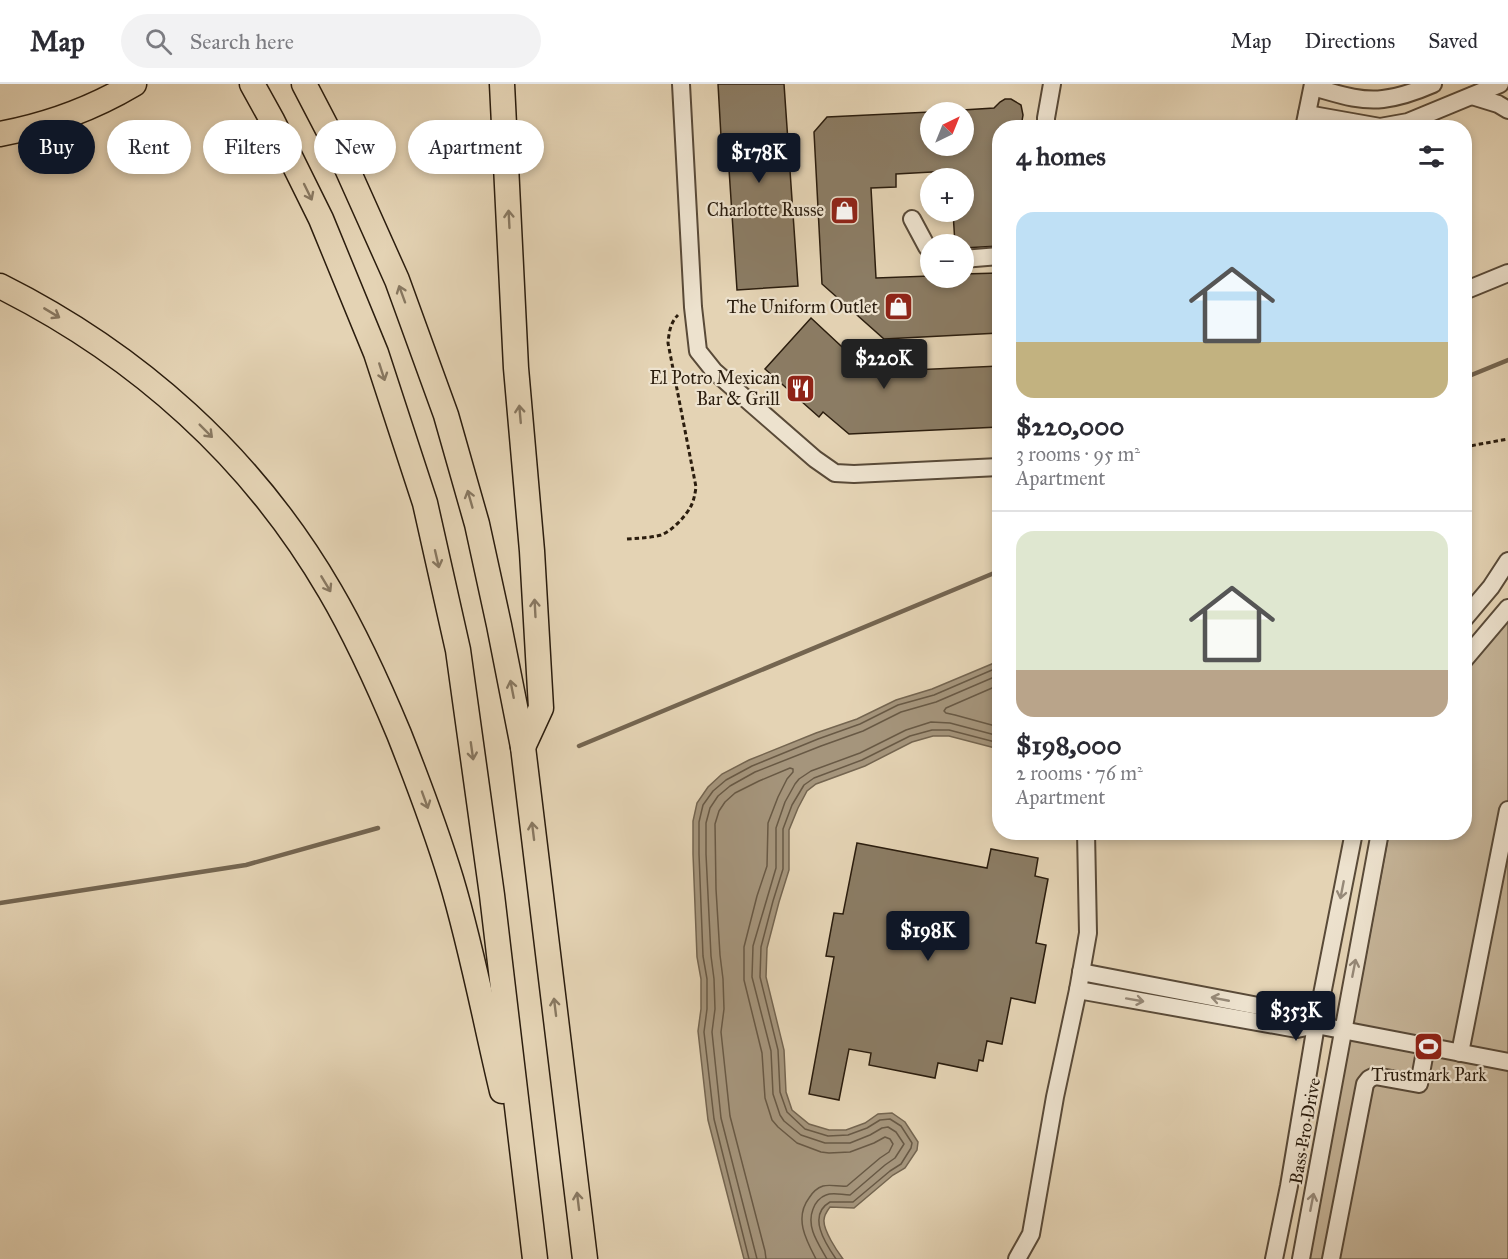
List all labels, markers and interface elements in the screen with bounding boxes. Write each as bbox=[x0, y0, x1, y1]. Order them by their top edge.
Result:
search box bbox=[121, 14, 541, 68]
text: Map bbox=[30, 24, 85, 59]
icon: search bbox=[142, 25, 175, 58]
text: Search here bbox=[190, 28, 294, 55]
text: Map bbox=[1231, 28, 1272, 54]
text: Directions bbox=[1305, 28, 1395, 54]
text: Saved bbox=[1428, 28, 1478, 54]
north arrow bbox=[920, 102, 974, 156]
map controls bbox=[920, 102, 974, 288]
chip: Buy bbox=[18, 120, 95, 174]
chip: Rent bbox=[107, 120, 191, 174]
chip: Filters bbox=[203, 120, 302, 174]
chip: New bbox=[314, 120, 396, 174]
chip: Apartment bbox=[408, 120, 544, 174]
pin: $178K bbox=[717, 133, 801, 184]
text: $178K bbox=[731, 140, 787, 164]
text: 4 homes bbox=[1016, 140, 1106, 172]
icon: filters bbox=[1415, 140, 1448, 173]
button: + bbox=[920, 168, 974, 222]
one-way arrow bbox=[302, 182, 314, 200]
shop icon: Charlotte Russe bbox=[829, 194, 861, 226]
place label: Charlotte Russe bbox=[707, 199, 824, 221]
one-way arrow bbox=[504, 210, 515, 230]
button: − bbox=[920, 234, 974, 288]
icon: home bbox=[1178, 251, 1286, 359]
one-way arrow bbox=[396, 285, 407, 304]
shop icon: The Uniform Outlet bbox=[883, 291, 915, 323]
place label: The Uniform Outlet bbox=[727, 296, 879, 318]
one-way arrow bbox=[43, 307, 60, 319]
pin: $220K bbox=[842, 339, 926, 390]
text: $220K bbox=[855, 346, 913, 370]
one-way arrow bbox=[377, 362, 388, 381]
place label: El Potro Mexican Bar & Grill bbox=[650, 367, 780, 410]
restaurant icon: El Potro Mexican Bar & Grill bbox=[785, 372, 817, 404]
one-way arrow bbox=[514, 404, 525, 424]
text: $220,000 bbox=[1016, 410, 1124, 442]
one-way arrow bbox=[199, 424, 214, 439]
text: 3 rooms · 95 m² bbox=[1016, 442, 1140, 466]
text: Apartment bbox=[1016, 466, 1105, 490]
one-way arrow bbox=[463, 490, 475, 509]
one-way arrow bbox=[432, 549, 444, 568]
icon: home bbox=[1178, 570, 1286, 678]
one-way arrow bbox=[319, 576, 332, 593]
one-way arrow bbox=[530, 599, 541, 619]
one-way arrow bbox=[506, 680, 517, 700]
text: $198,000 bbox=[1016, 729, 1122, 761]
one-way arrow bbox=[466, 740, 477, 760]
text: 2 rooms · 76 m² bbox=[1016, 761, 1143, 785]
text: Apartment bbox=[1016, 785, 1105, 809]
one-way arrow bbox=[420, 790, 431, 808]
one-way arrow bbox=[527, 821, 538, 841]
one-way arrow bbox=[1336, 880, 1347, 899]
pin: $198K bbox=[886, 911, 970, 962]
text: $198K bbox=[900, 918, 956, 942]
one-way arrow bbox=[1349, 959, 1360, 979]
pin: $353K bbox=[1254, 991, 1338, 1042]
one-way arrow bbox=[1211, 993, 1231, 1004]
one-way arrow bbox=[1125, 995, 1145, 1006]
one-way arrow bbox=[549, 998, 560, 1018]
text: $353K bbox=[1270, 998, 1322, 1022]
sports icon: Trustmark Park bbox=[1413, 1030, 1445, 1062]
place label: Trustmark Park bbox=[1371, 1064, 1487, 1086]
street label: Bass Pro Drive bbox=[1285, 1076, 1325, 1186]
one-way arrow bbox=[572, 1192, 583, 1211]
one-way arrow bbox=[1307, 1192, 1318, 1212]

